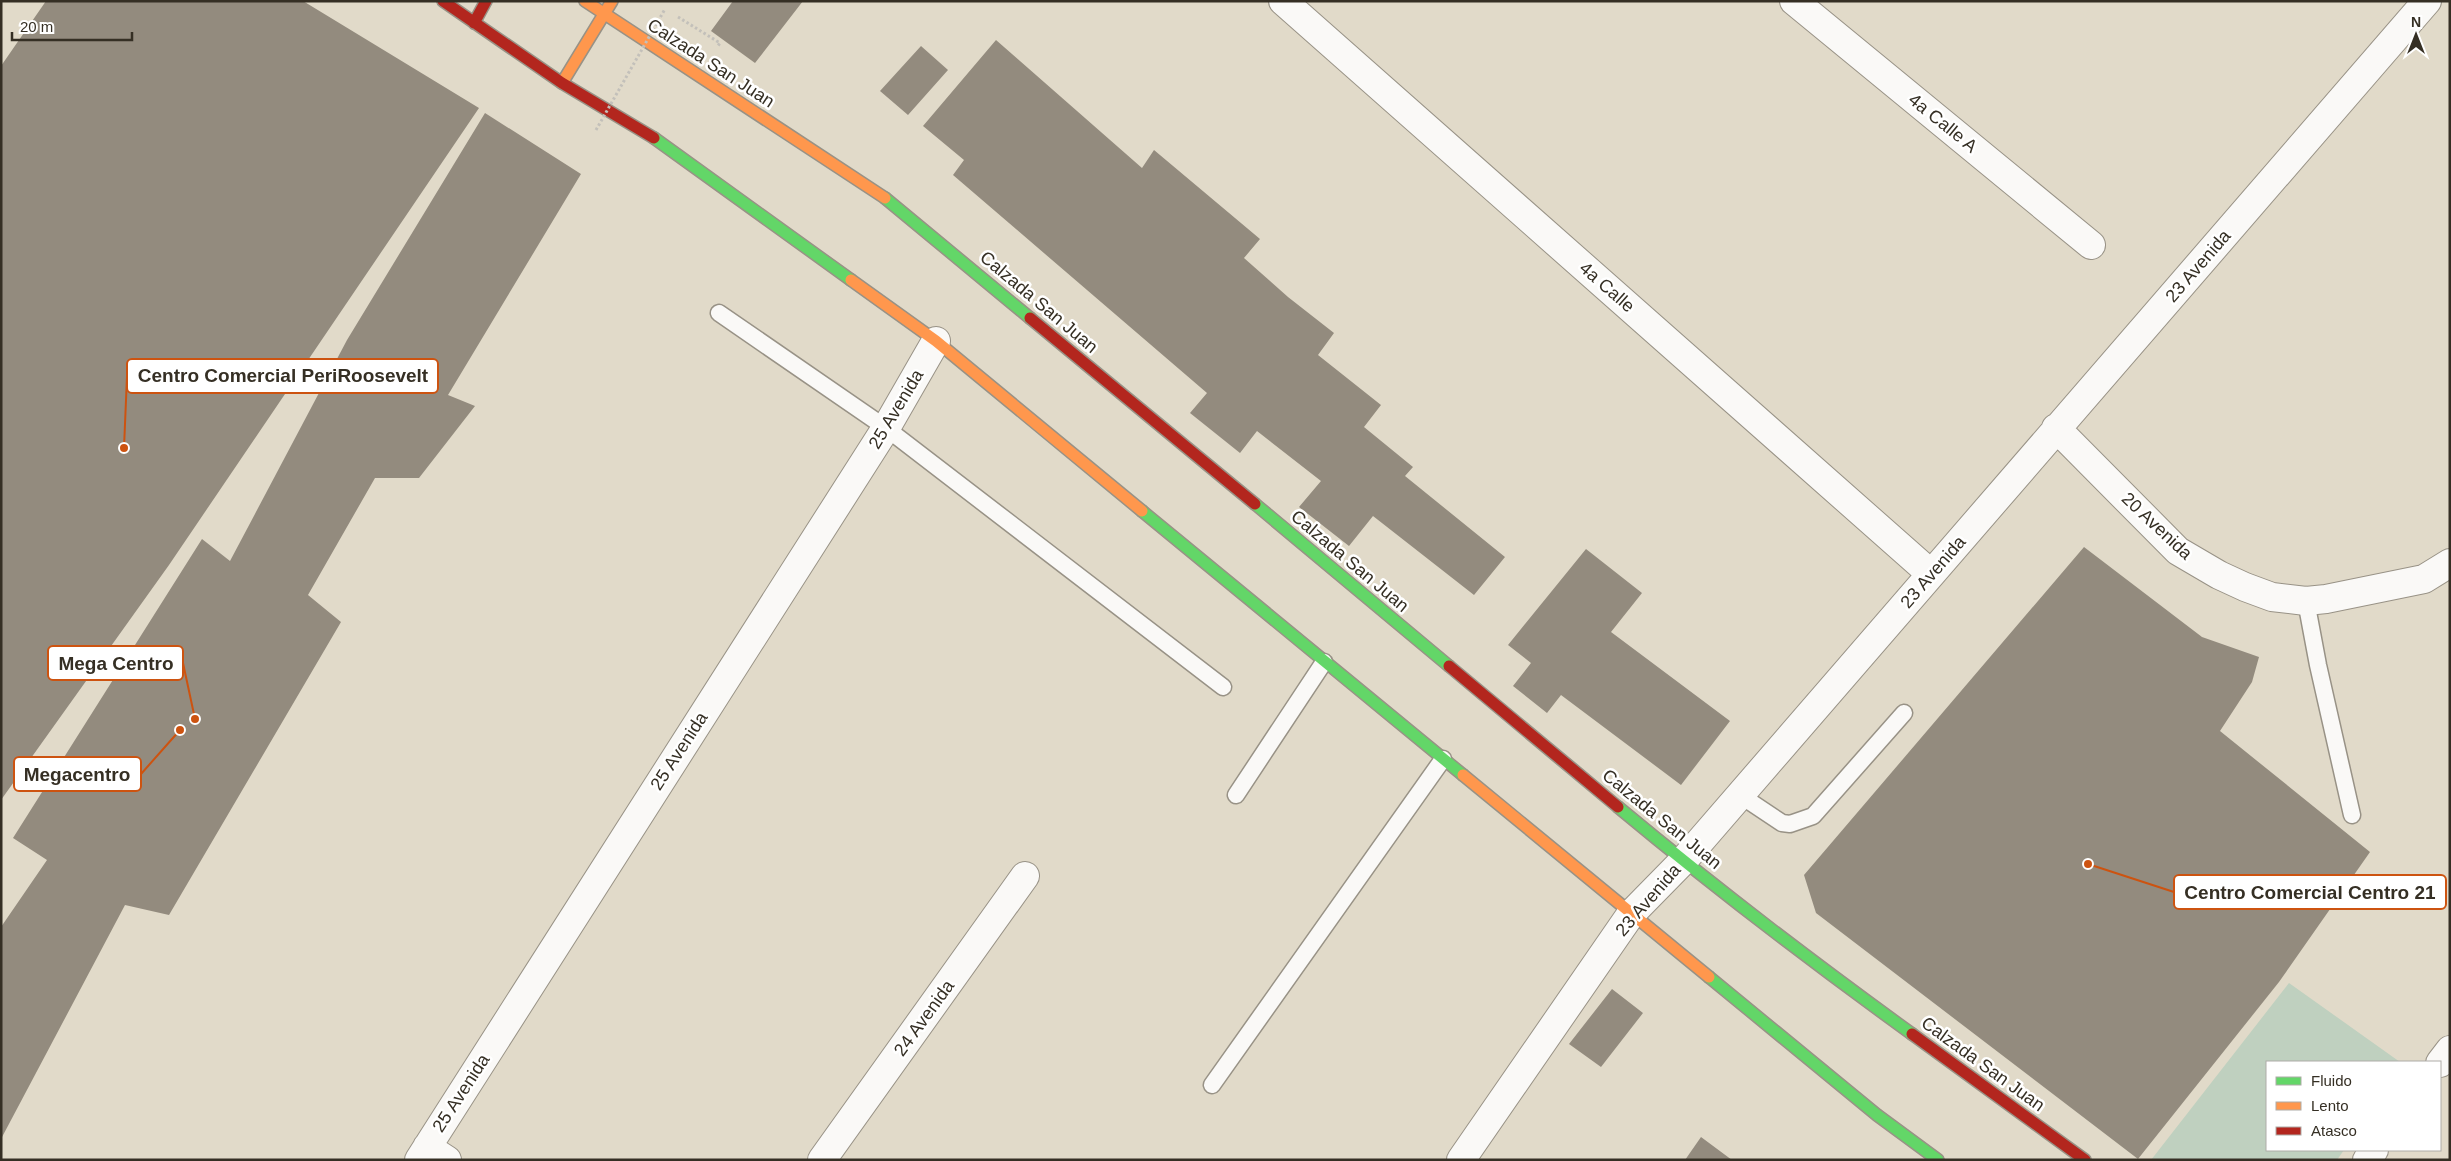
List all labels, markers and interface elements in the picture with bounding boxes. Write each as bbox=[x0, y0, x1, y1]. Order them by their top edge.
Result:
scale bar bbox=[12, 10, 132, 42]
north arrow bbox=[2391, 10, 2441, 60]
text: N bbox=[2411, 14, 2421, 30]
street label: Calzada San Juan bbox=[644, 15, 778, 111]
text: 20 m bbox=[20, 18, 53, 35]
street label: 4a Calle A bbox=[1905, 89, 1981, 157]
street label: 23 Avenida bbox=[2161, 225, 2235, 306]
street label: Calzada San Juan bbox=[976, 247, 1102, 357]
street label: 4a Calle bbox=[1576, 258, 1638, 316]
callout: Centro Comercial PeriRoosevelt bbox=[127, 359, 438, 393]
text: Centro Comercial PeriRoosevelt bbox=[138, 365, 429, 386]
street label: 25 Avenida bbox=[865, 365, 928, 452]
street label: 20 Avenida bbox=[2118, 488, 2197, 564]
street label: Calzada San Juan bbox=[1287, 506, 1413, 616]
street label: 23 Avenida bbox=[1896, 531, 1970, 612]
callout: Mega Centro bbox=[48, 646, 183, 680]
text: Mega Centro bbox=[58, 653, 174, 674]
street label: 25 Avenida bbox=[646, 708, 712, 794]
callout: Megacentro bbox=[14, 757, 141, 791]
text: Megacentro bbox=[24, 764, 130, 785]
street label: Calzada San Juan bbox=[1599, 765, 1725, 873]
street label: 23 Avenida bbox=[1611, 859, 1685, 940]
callout: Centro Comercial Centro 21 bbox=[2174, 875, 2446, 909]
text: Centro Comercial Centro 21 bbox=[2184, 882, 2436, 903]
street label: 24 Avenida bbox=[890, 975, 959, 1060]
street label: Calzada San Juan bbox=[1918, 1013, 2048, 1115]
street label: 25 Avenida bbox=[428, 1050, 494, 1136]
legend bbox=[2266, 1061, 2441, 1151]
text: Fluido bbox=[2311, 1072, 2352, 1089]
text: Lento bbox=[2311, 1097, 2349, 1114]
text: Atasco bbox=[2311, 1122, 2357, 1139]

